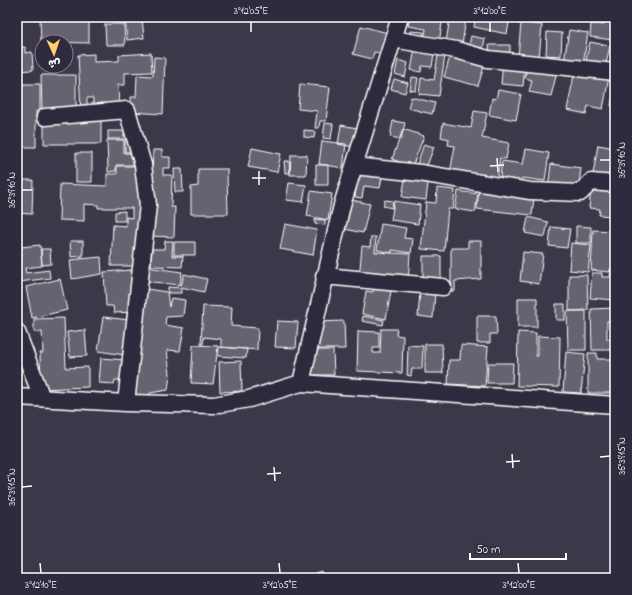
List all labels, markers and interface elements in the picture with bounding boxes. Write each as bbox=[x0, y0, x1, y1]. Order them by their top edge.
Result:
text: 3°12'05"E bbox=[234, 4, 268, 19]
text: 3°12'00"E bbox=[473, 4, 507, 19]
north arrow bbox=[34, 34, 74, 74]
text: ش bbox=[48, 55, 61, 71]
text: 36°39'10"N bbox=[615, 142, 630, 178]
text: 36°39'10"N bbox=[5, 172, 20, 208]
text: 36°39'15"N bbox=[615, 437, 630, 475]
text: 36°39'15"N bbox=[5, 468, 20, 506]
scale bar bbox=[470, 535, 566, 561]
text: 50 m bbox=[476, 541, 500, 559]
text: 3°12'10"E bbox=[25, 578, 57, 593]
text: 3°12'05"E bbox=[263, 578, 297, 593]
text: 3°12'00"E bbox=[502, 578, 536, 593]

